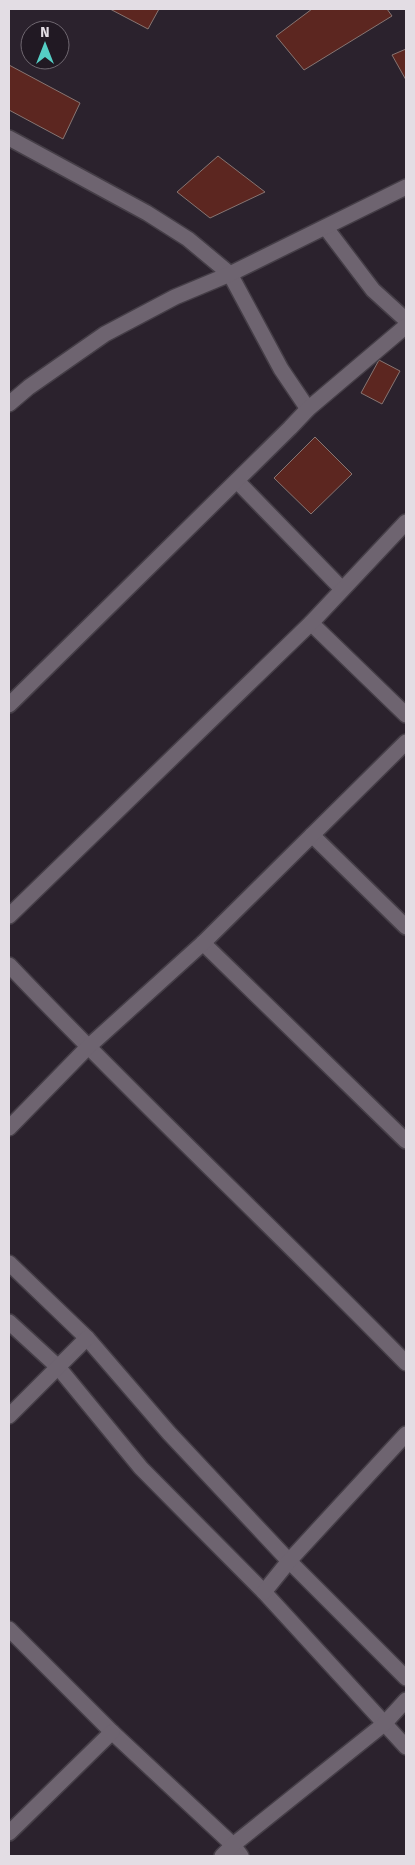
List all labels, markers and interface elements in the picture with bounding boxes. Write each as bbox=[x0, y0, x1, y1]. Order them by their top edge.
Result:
north arrow bbox=[20, 20, 70, 70]
text: N bbox=[40, 24, 50, 41]

